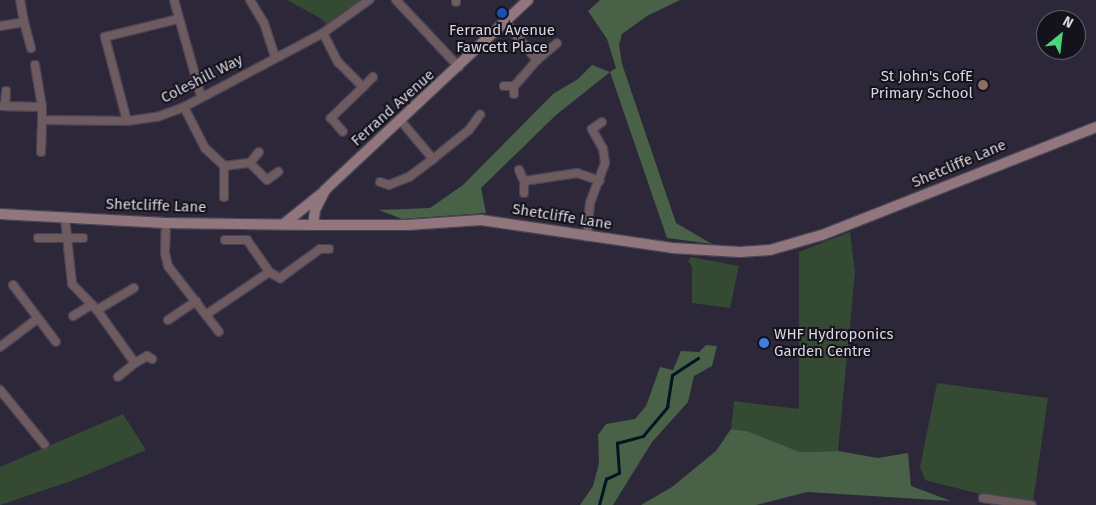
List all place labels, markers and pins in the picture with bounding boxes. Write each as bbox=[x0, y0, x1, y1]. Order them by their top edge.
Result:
marker: Ferrand Avenue Fawcett Place bbox=[496, 7, 508, 19]
place label: Ferrand Avenue Fawcett Place bbox=[449, 21, 555, 56]
place label: St John's CofE Primary School bbox=[870, 67, 973, 102]
marker: St John's CofE Primary School bbox=[977, 79, 989, 91]
place label: WHF Hydroponics Garden Centre bbox=[774, 325, 893, 360]
marker: WHF Hydroponics Garden Centre bbox=[758, 337, 770, 349]

